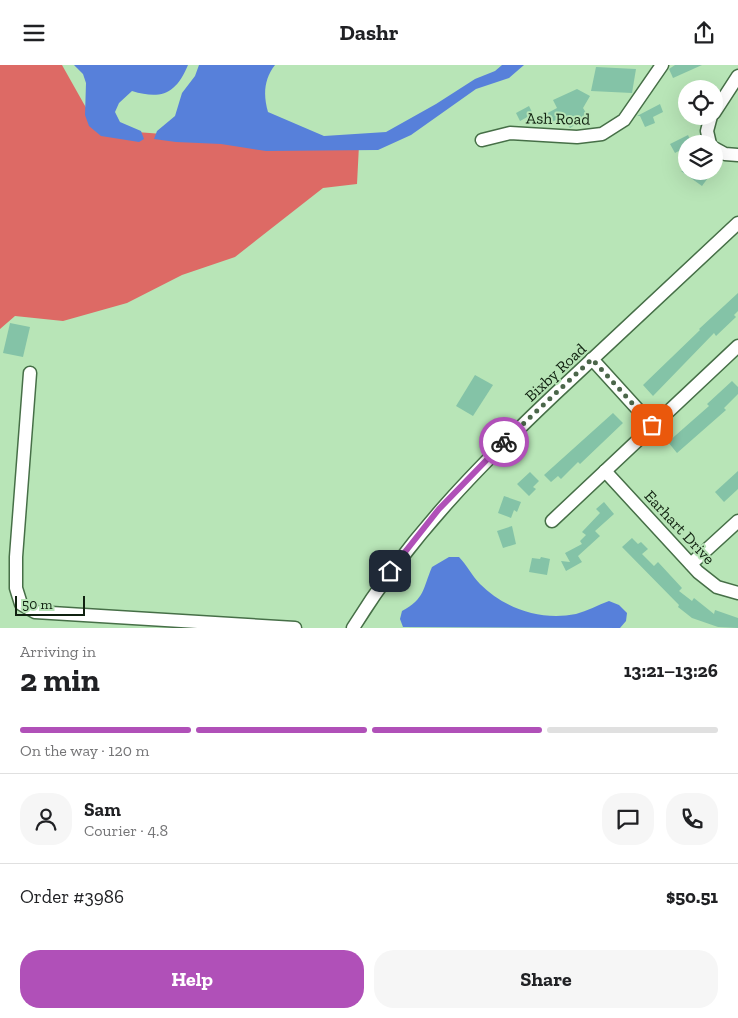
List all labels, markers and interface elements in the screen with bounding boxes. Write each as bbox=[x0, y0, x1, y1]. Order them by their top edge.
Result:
icon: menu bbox=[20, 19, 48, 47]
text: Dashr bbox=[339, 19, 399, 46]
icon: share bbox=[690, 19, 718, 47]
map controls bbox=[678, 80, 723, 180]
button: locate bbox=[678, 80, 723, 125]
street label: Ash Road bbox=[526, 108, 590, 129]
button: layers bbox=[678, 135, 723, 180]
street label: Bixby Road bbox=[521, 339, 590, 405]
pin bbox=[631, 404, 673, 446]
icon: bag bbox=[638, 411, 666, 439]
courier bbox=[479, 417, 529, 467]
icon: bike bbox=[490, 428, 518, 456]
street label: Earhart Drive bbox=[640, 486, 719, 568]
pin bbox=[369, 550, 411, 592]
icon: home bbox=[376, 557, 404, 585]
scale bar bbox=[15, 593, 85, 616]
text: 50 m bbox=[22, 596, 53, 613]
text: Arriving in bbox=[20, 642, 96, 661]
text: 13:21–13:26 bbox=[624, 659, 718, 682]
text: 2 min bbox=[20, 661, 100, 699]
text: On the way · 120 m bbox=[20, 741, 149, 760]
button: person bbox=[20, 793, 72, 845]
button: chat bbox=[602, 793, 654, 845]
button: phone bbox=[666, 793, 718, 845]
text: Sam bbox=[84, 798, 121, 821]
text: Courier · 4.8 bbox=[84, 821, 168, 840]
text: Order #3986 bbox=[20, 885, 124, 908]
text: $50.51 bbox=[666, 885, 718, 908]
button: Help bbox=[20, 950, 364, 1008]
button: Share bbox=[374, 950, 718, 1008]

